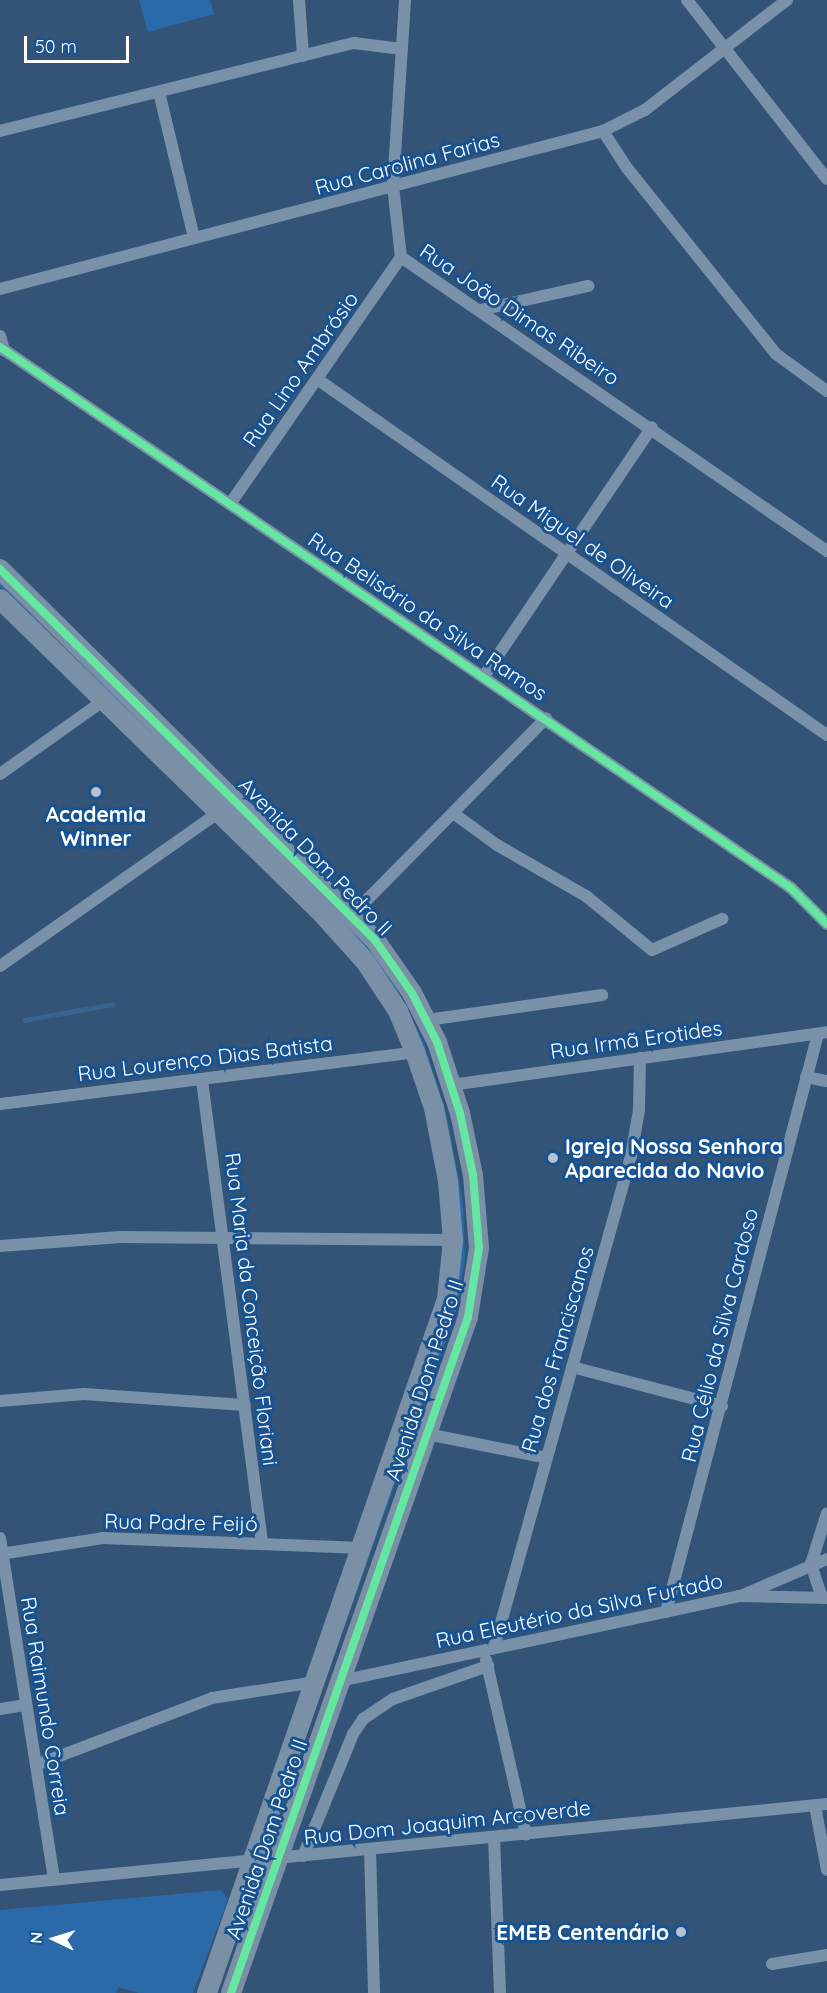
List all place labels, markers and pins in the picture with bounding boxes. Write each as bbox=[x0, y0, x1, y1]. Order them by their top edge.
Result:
marker: Academia Winner bbox=[89, 785, 103, 799]
place label: Academia Winner bbox=[46, 801, 146, 851]
place label: Igreja Nossa Senhora Aparecida do Navio bbox=[565, 1133, 783, 1183]
marker: Igreja Nossa Senhora Aparecida do Navio bbox=[546, 1151, 560, 1165]
place label: EMEB Centenário bbox=[496, 1919, 669, 1945]
marker: EMEB Centenário bbox=[674, 1925, 688, 1939]

